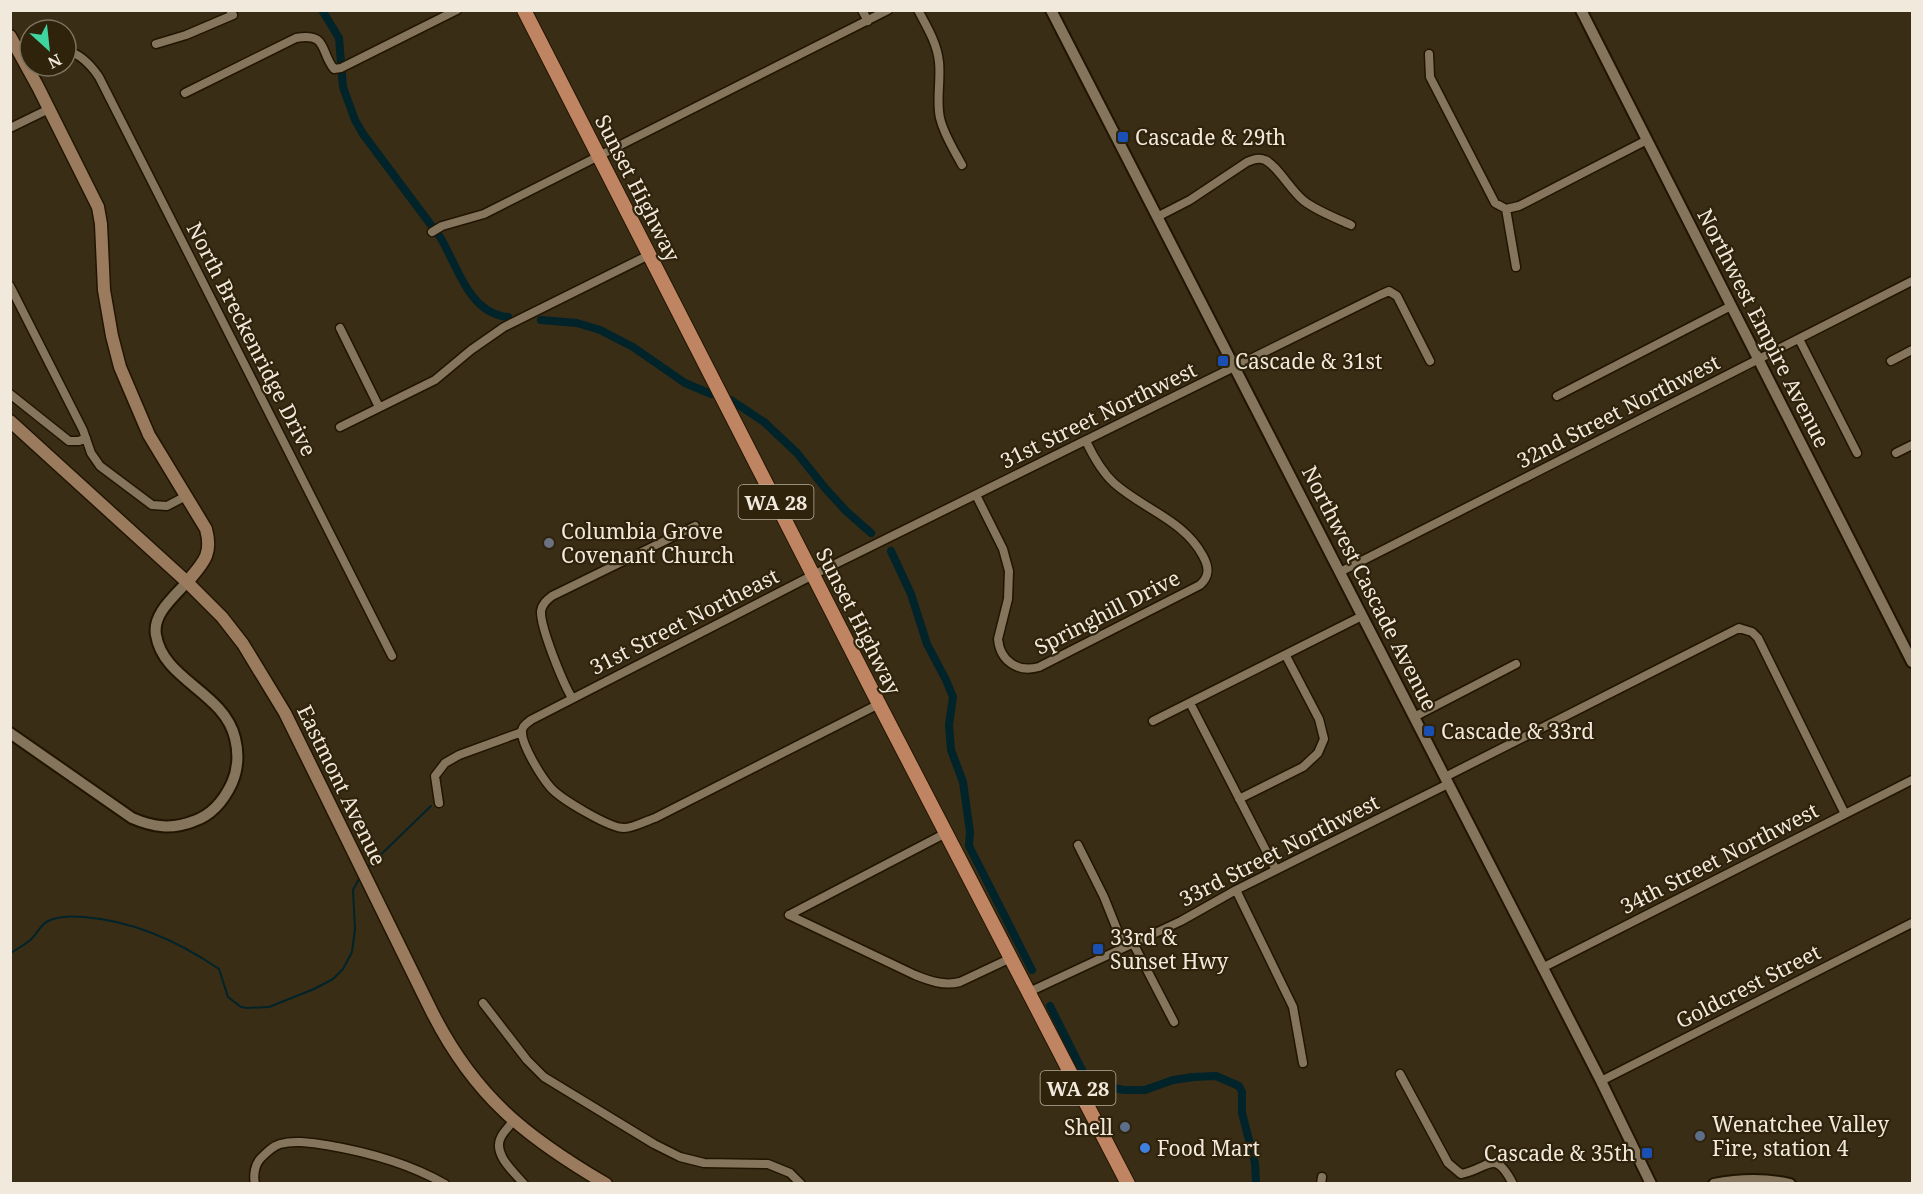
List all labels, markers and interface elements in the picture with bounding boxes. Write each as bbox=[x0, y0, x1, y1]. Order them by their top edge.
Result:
north arrow bbox=[18, 18, 78, 78]
text: N bbox=[44, 49, 65, 74]
street label: Sunset Highway bbox=[589, 110, 687, 266]
place label: Cascade & 29th bbox=[1135, 123, 1286, 151]
marker: Cascade & 29th bbox=[1116, 130, 1130, 144]
street label: Northwest Empire Avenue bbox=[1691, 204, 1837, 452]
street label: North Breckenridge Drive bbox=[181, 217, 323, 461]
place label: Cascade & 31st bbox=[1235, 347, 1382, 375]
street label: 32nd Street Northwest bbox=[1512, 348, 1724, 474]
marker: Cascade & 31st bbox=[1216, 354, 1230, 368]
street label: 31st Street Northwest bbox=[995, 355, 1201, 475]
street label: Northwest Cascade Avenue bbox=[1296, 461, 1444, 715]
road number: WA 28 bbox=[738, 485, 814, 519]
place label: Columbia Grove Covenant Church bbox=[561, 517, 734, 569]
marker: Columbia Grove Covenant Church bbox=[542, 536, 556, 550]
street label: Sunset Highway bbox=[810, 543, 908, 699]
street label: 31st Street Northeast bbox=[585, 561, 783, 681]
street label: Springhill Drive bbox=[1030, 563, 1184, 661]
street label: Eastmont Avenue bbox=[291, 700, 393, 870]
place label: Cascade & 33rd bbox=[1441, 717, 1594, 745]
marker: Cascade & 33rd bbox=[1422, 724, 1436, 738]
street label: 33rd Street Northwest bbox=[1174, 787, 1384, 913]
street label: 34th Street Northwest bbox=[1615, 796, 1823, 920]
place label: 33rd & Sunset Hwy bbox=[1110, 923, 1229, 975]
street label: Goldcrest Street bbox=[1671, 937, 1825, 1035]
marker: 33rd & Sunset Hwy bbox=[1091, 942, 1105, 956]
road number: WA 28 bbox=[1040, 1071, 1116, 1105]
place label: Wenatchee Valley Fire, station 4 bbox=[1712, 1110, 1889, 1162]
place label: Shell bbox=[1064, 1113, 1113, 1141]
marker: Shell bbox=[1118, 1120, 1132, 1134]
marker: Wenatchee Valley Fire, station 4 bbox=[1693, 1129, 1707, 1143]
place label: Food Mart bbox=[1157, 1134, 1260, 1162]
place label: Cascade & 35th bbox=[1484, 1139, 1635, 1167]
marker: Food Mart bbox=[1138, 1141, 1152, 1155]
marker: Cascade & 35th bbox=[1640, 1146, 1654, 1160]

